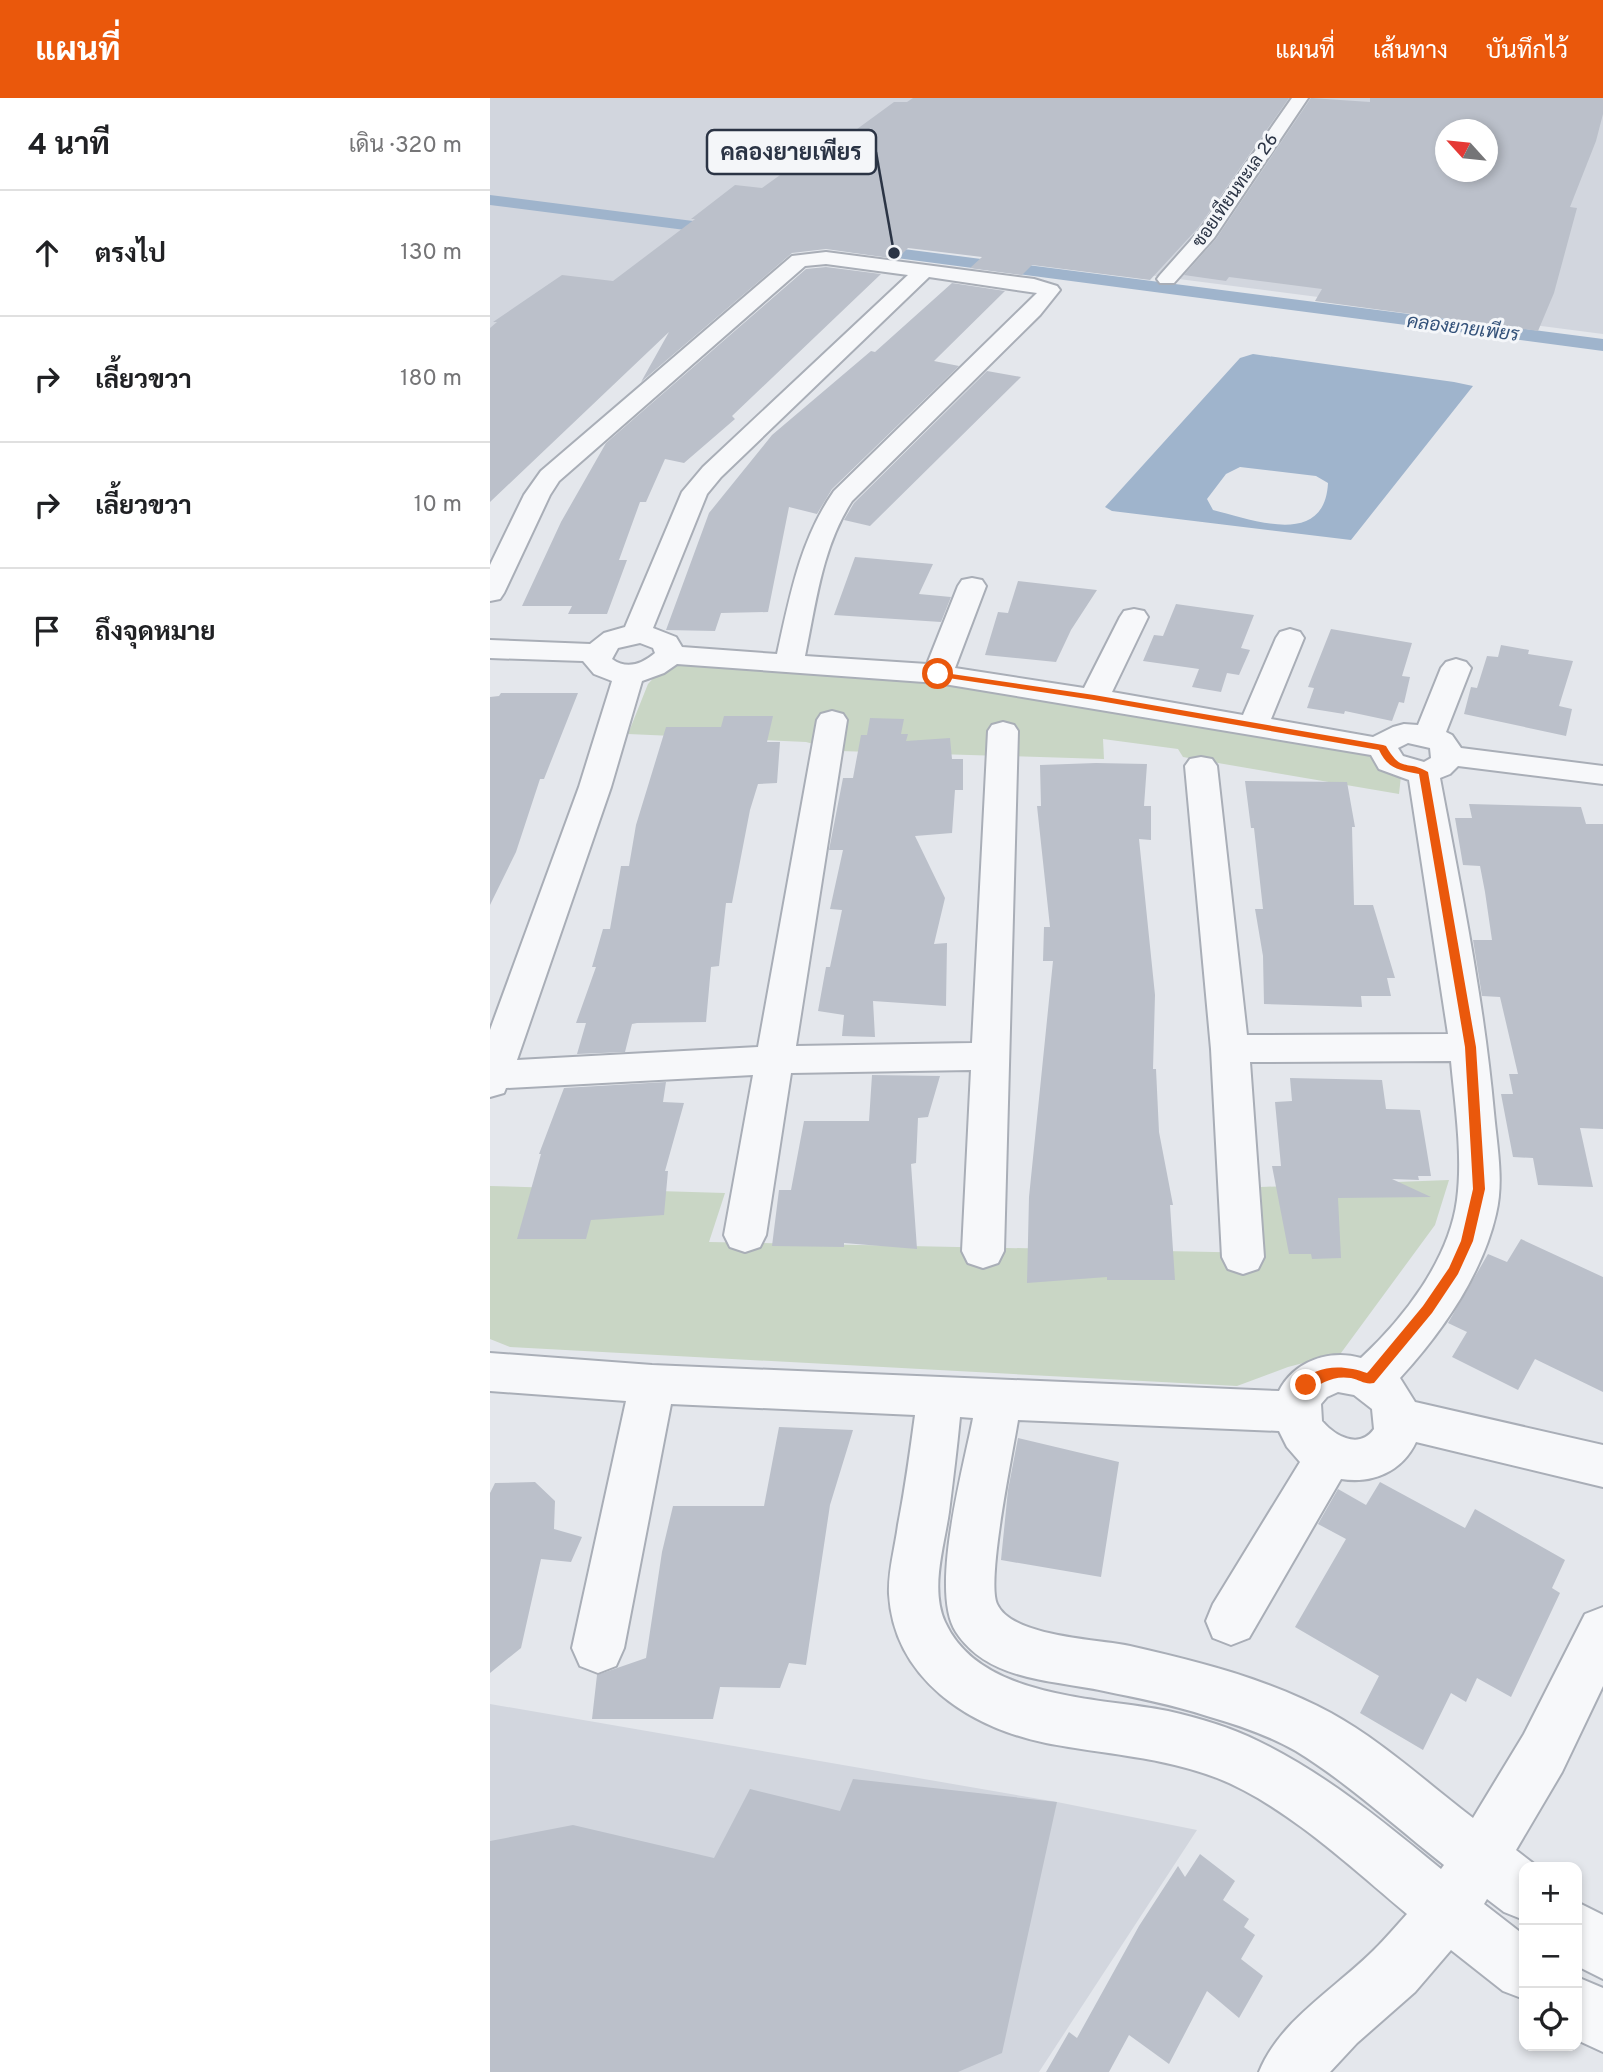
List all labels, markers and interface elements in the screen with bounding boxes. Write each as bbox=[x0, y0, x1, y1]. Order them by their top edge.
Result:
text: แผนที่ bbox=[35, 31, 121, 73]
text: แผนที่ bbox=[1275, 37, 1335, 67]
text: เส้นทาง bbox=[1373, 37, 1448, 67]
text: บันทึกไว้ bbox=[1486, 37, 1568, 67]
north arrow bbox=[1435, 119, 1498, 182]
street label: ซอยเทียนทะเล 26 bbox=[1186, 127, 1284, 253]
text: 4 นาที bbox=[28, 128, 110, 165]
callout: คลองยายเพียร bbox=[707, 130, 876, 174]
text: เดิน · 320 m bbox=[349, 132, 462, 161]
text: คลองยายเพียร bbox=[720, 137, 862, 169]
icon: ahead bbox=[28, 234, 66, 272]
text: ตรงไป bbox=[95, 239, 166, 272]
text: 130 m bbox=[400, 239, 462, 268]
water label: คลองยายเพียร bbox=[1405, 308, 1521, 348]
icon: right bbox=[28, 360, 66, 398]
text: เลี้ยวขวา bbox=[95, 365, 192, 398]
text: 180 m bbox=[400, 365, 462, 394]
icon: right bbox=[28, 486, 66, 524]
text: เลี้ยวขวา bbox=[95, 491, 192, 524]
text: 10 m bbox=[414, 491, 462, 520]
icon: arrive bbox=[28, 612, 66, 650]
text: ถึงจุดหมาย bbox=[95, 617, 216, 650]
route start bbox=[922, 658, 953, 689]
route end bbox=[1290, 1369, 1321, 1400]
map controls bbox=[1519, 1862, 1582, 2051]
button: + bbox=[1519, 1862, 1582, 1925]
button: − bbox=[1519, 1925, 1582, 1988]
button: locate bbox=[1519, 1988, 1582, 2051]

